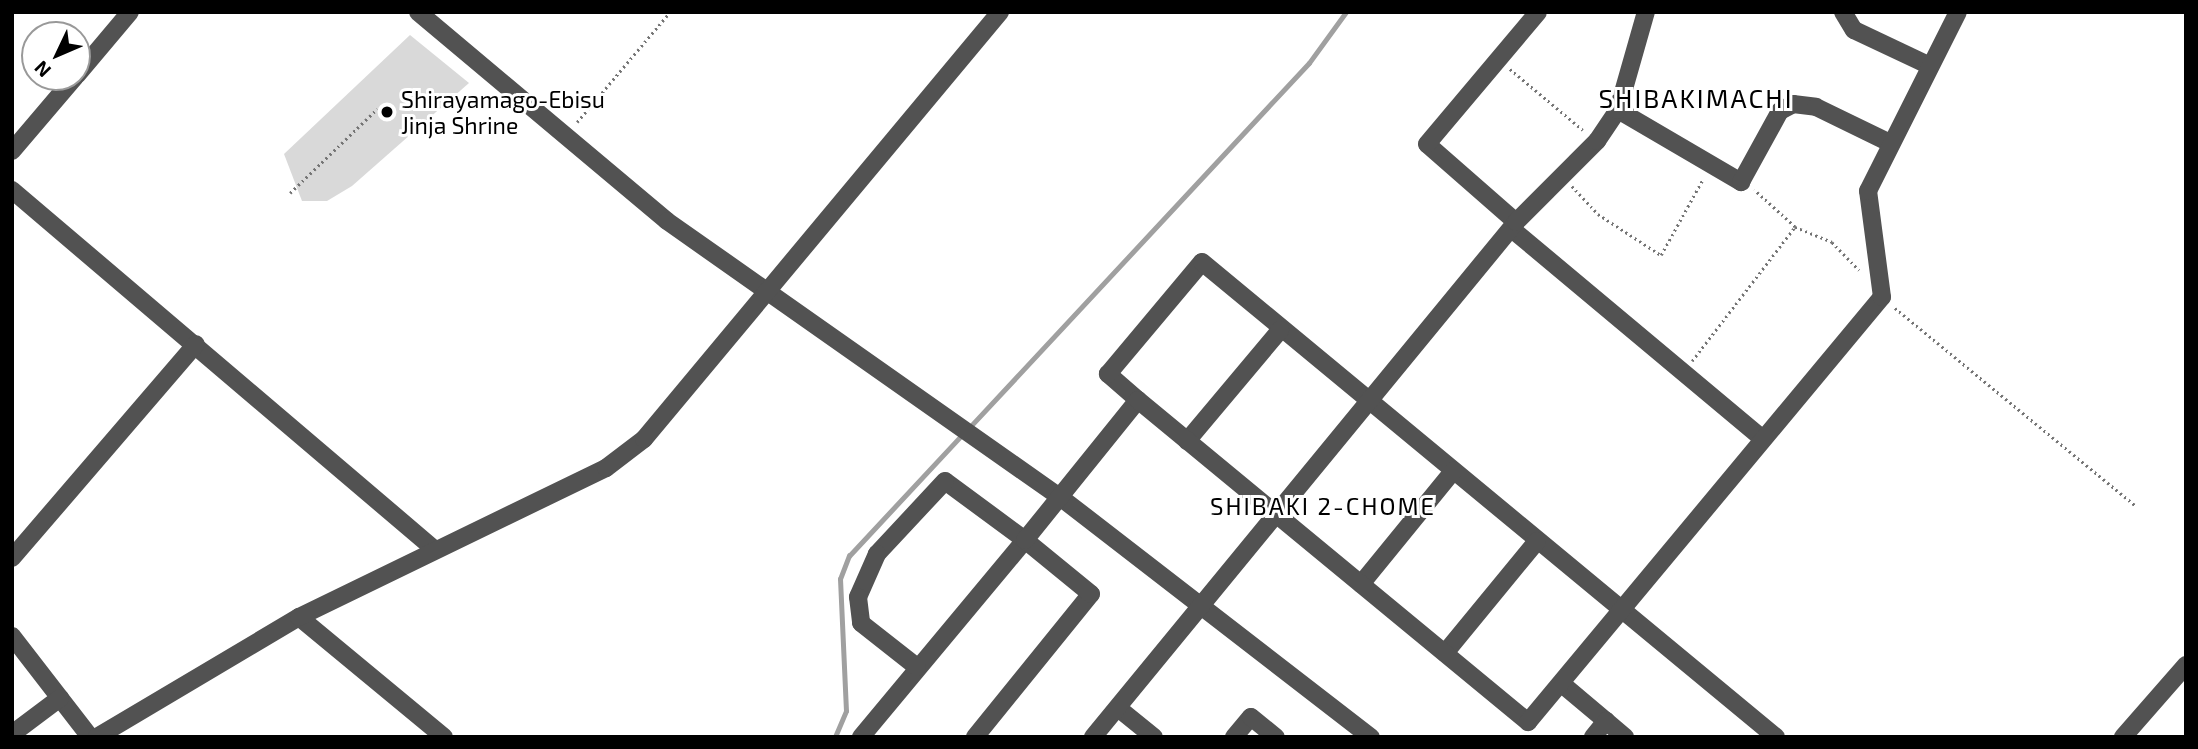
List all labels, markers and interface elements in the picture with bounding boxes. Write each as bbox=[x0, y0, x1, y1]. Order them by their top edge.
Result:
north arrow bbox=[21, 21, 91, 91]
text: N bbox=[29, 57, 55, 82]
district label: SHIBAKIMACHI bbox=[1600, 82, 1792, 114]
place label: Shirayamago-Ebisu Jinja Shrine bbox=[401, 85, 605, 139]
marker: Shirayamago-Ebisu Jinja Shrine bbox=[379, 104, 395, 120]
district label: SHIBAKI 2-CHOME bbox=[1212, 492, 1434, 520]

